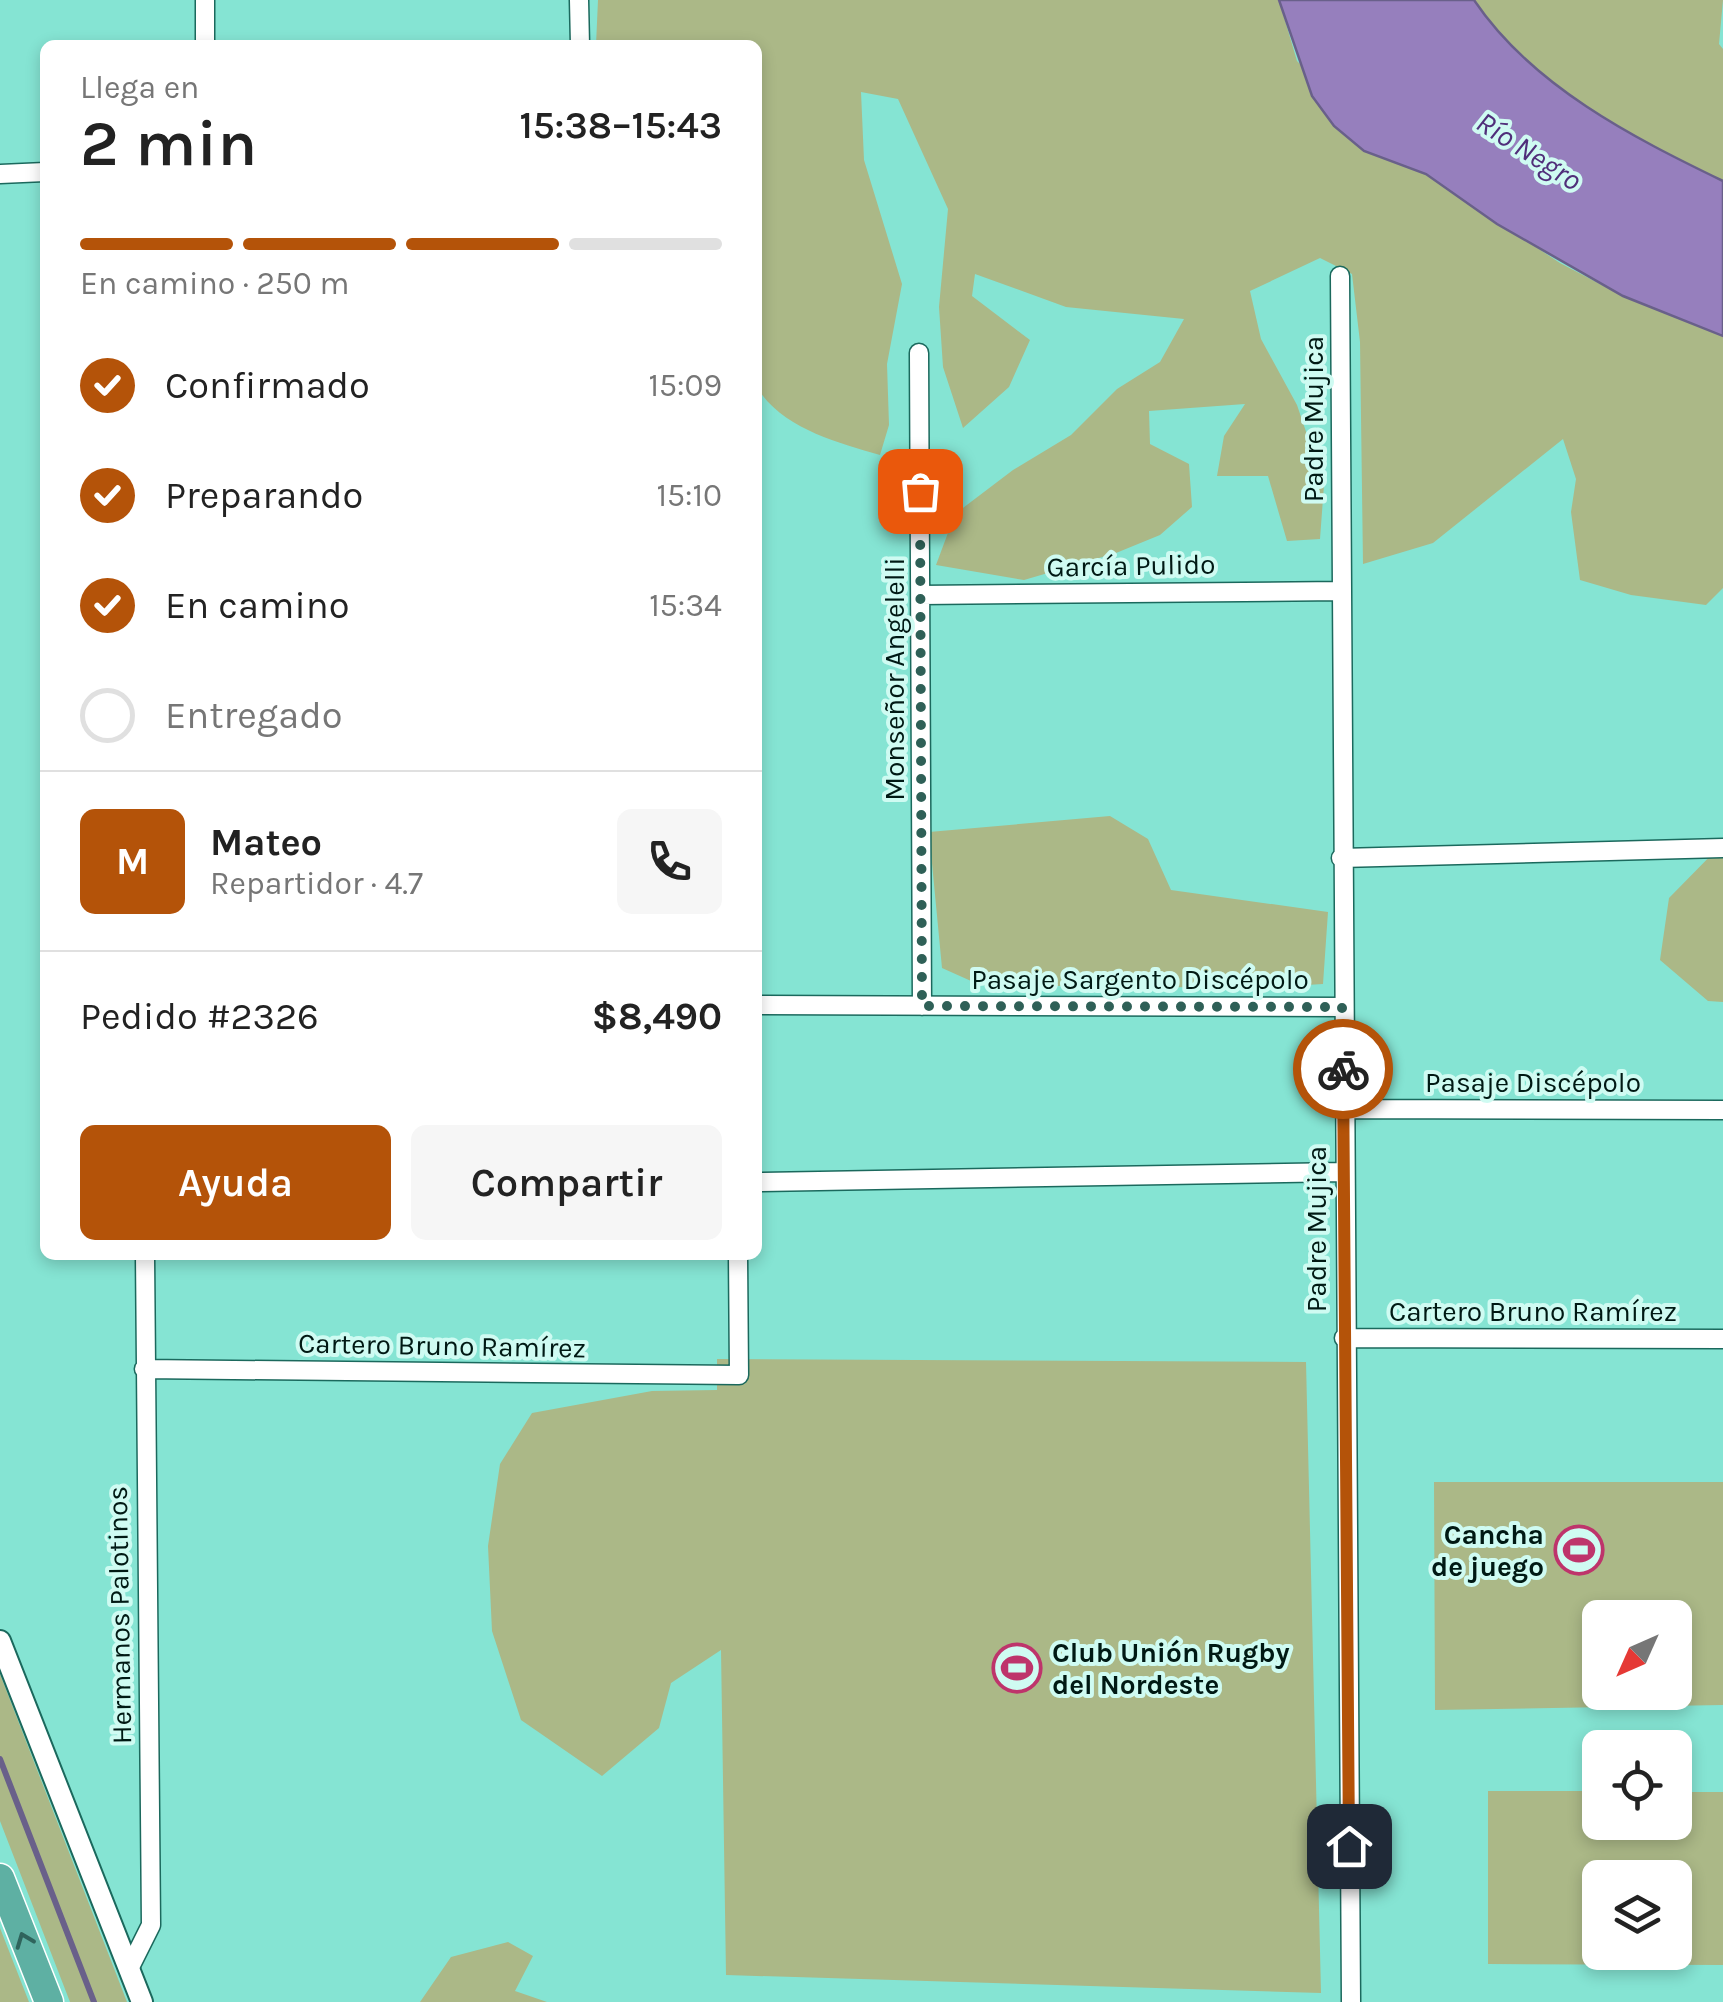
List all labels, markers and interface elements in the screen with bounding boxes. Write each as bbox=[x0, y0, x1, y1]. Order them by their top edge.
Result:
text: Llega en bbox=[80, 69, 199, 106]
text: 15:38–15:43 bbox=[519, 103, 722, 148]
water label: Río Negro bbox=[1470, 104, 1589, 198]
text: 2 min bbox=[80, 105, 257, 181]
text: En camino · 250 m bbox=[80, 265, 349, 302]
street label: Padre Mujica bbox=[1297, 336, 1330, 502]
icon: check bbox=[80, 358, 135, 413]
text: Confirmado bbox=[165, 363, 370, 408]
text: 15:09 bbox=[648, 367, 722, 404]
pin bbox=[878, 449, 963, 534]
icon: bag bbox=[893, 464, 948, 519]
icon: check bbox=[80, 468, 135, 523]
text: Preparando bbox=[165, 473, 363, 518]
text: 15:10 bbox=[656, 477, 722, 514]
street label: García Pulido bbox=[1046, 548, 1216, 583]
street label: Monseñor Angelelli bbox=[878, 557, 911, 801]
icon: check bbox=[80, 578, 135, 633]
text: En camino bbox=[165, 583, 349, 628]
text: 15:34 bbox=[649, 587, 722, 624]
text: Entregado bbox=[165, 693, 342, 738]
button: phone bbox=[617, 809, 722, 914]
text: Mateo bbox=[210, 820, 322, 865]
text: M bbox=[116, 839, 149, 884]
text: Repartidor · 4.7 bbox=[210, 865, 423, 902]
street label: Pasaje Sargento Discépolo bbox=[971, 963, 1309, 996]
text: Pedido #2326 bbox=[80, 994, 319, 1039]
text: $8,490 bbox=[592, 994, 722, 1039]
courier bbox=[1293, 1019, 1393, 1119]
icon: bike bbox=[1316, 1042, 1371, 1097]
street label: Pasaje Discépolo bbox=[1425, 1066, 1641, 1099]
button: Ayuda bbox=[80, 1125, 391, 1240]
button: Compartir bbox=[411, 1125, 722, 1240]
street label: Padre Mujica bbox=[1300, 1146, 1333, 1312]
street label: Cartero Bruno Ramírez bbox=[1389, 1295, 1677, 1328]
street label: Cartero Bruno Ramírez bbox=[298, 1326, 586, 1365]
street label: Hermanos Palotinos bbox=[101, 1486, 138, 1744]
place label: Cancha de juego bbox=[1431, 1518, 1544, 1583]
sports icon: Cancha de juego bbox=[1553, 1524, 1605, 1576]
north arrow bbox=[1582, 1600, 1692, 1710]
map controls bbox=[1582, 1600, 1692, 1970]
place label: Club Unión Rugby del Nordeste bbox=[1052, 1636, 1290, 1701]
sports icon: Club Unión Rugby del Nordeste bbox=[991, 1642, 1043, 1694]
button: locate bbox=[1582, 1730, 1692, 1840]
pin bbox=[1307, 1804, 1392, 1889]
icon: home bbox=[1322, 1819, 1377, 1874]
button: layers bbox=[1582, 1860, 1692, 1970]
one-way arrow bbox=[16, 1932, 36, 1950]

